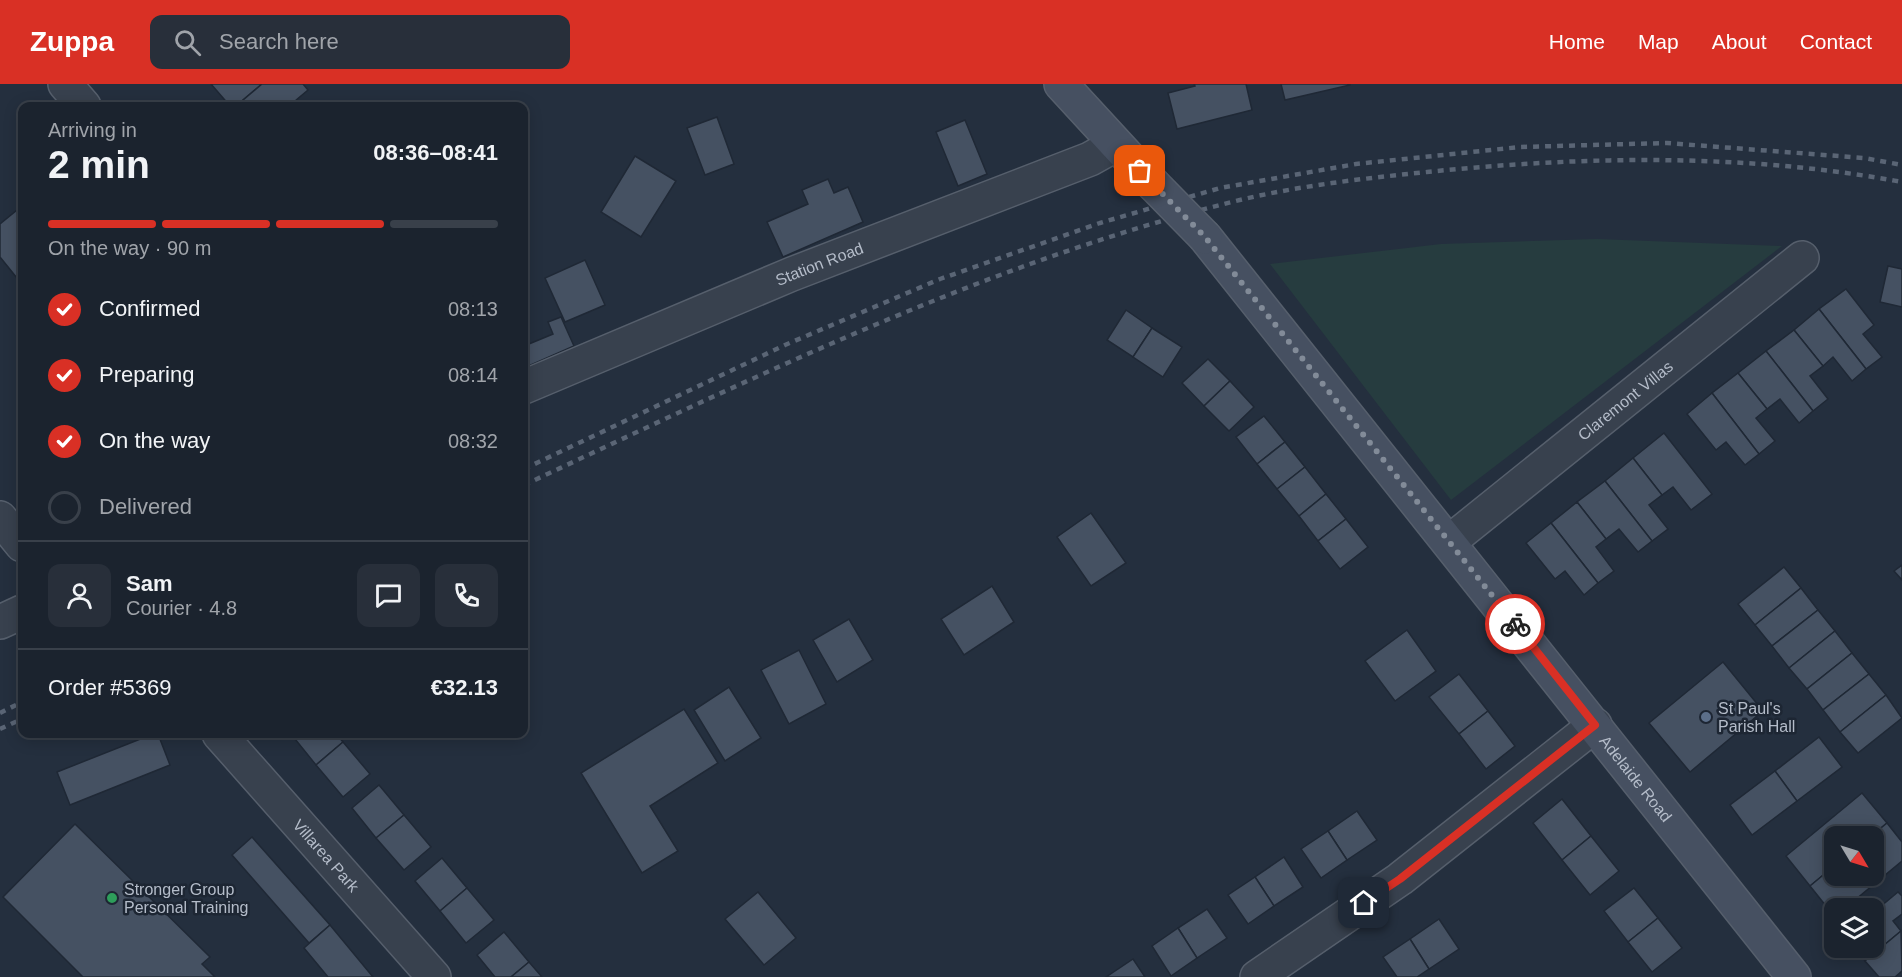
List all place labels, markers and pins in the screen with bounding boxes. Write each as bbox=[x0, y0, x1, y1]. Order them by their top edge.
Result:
pin bbox=[1114, 145, 1165, 196]
place label: St Paul's Parish Hall bbox=[1718, 700, 1795, 735]
marker: St Paul's Parish Hall bbox=[1699, 710, 1713, 724]
pin bbox=[1338, 877, 1389, 928]
place label: Stronger Group Personal Training bbox=[124, 881, 249, 916]
marker: Stronger Group Personal Training bbox=[105, 891, 119, 905]

